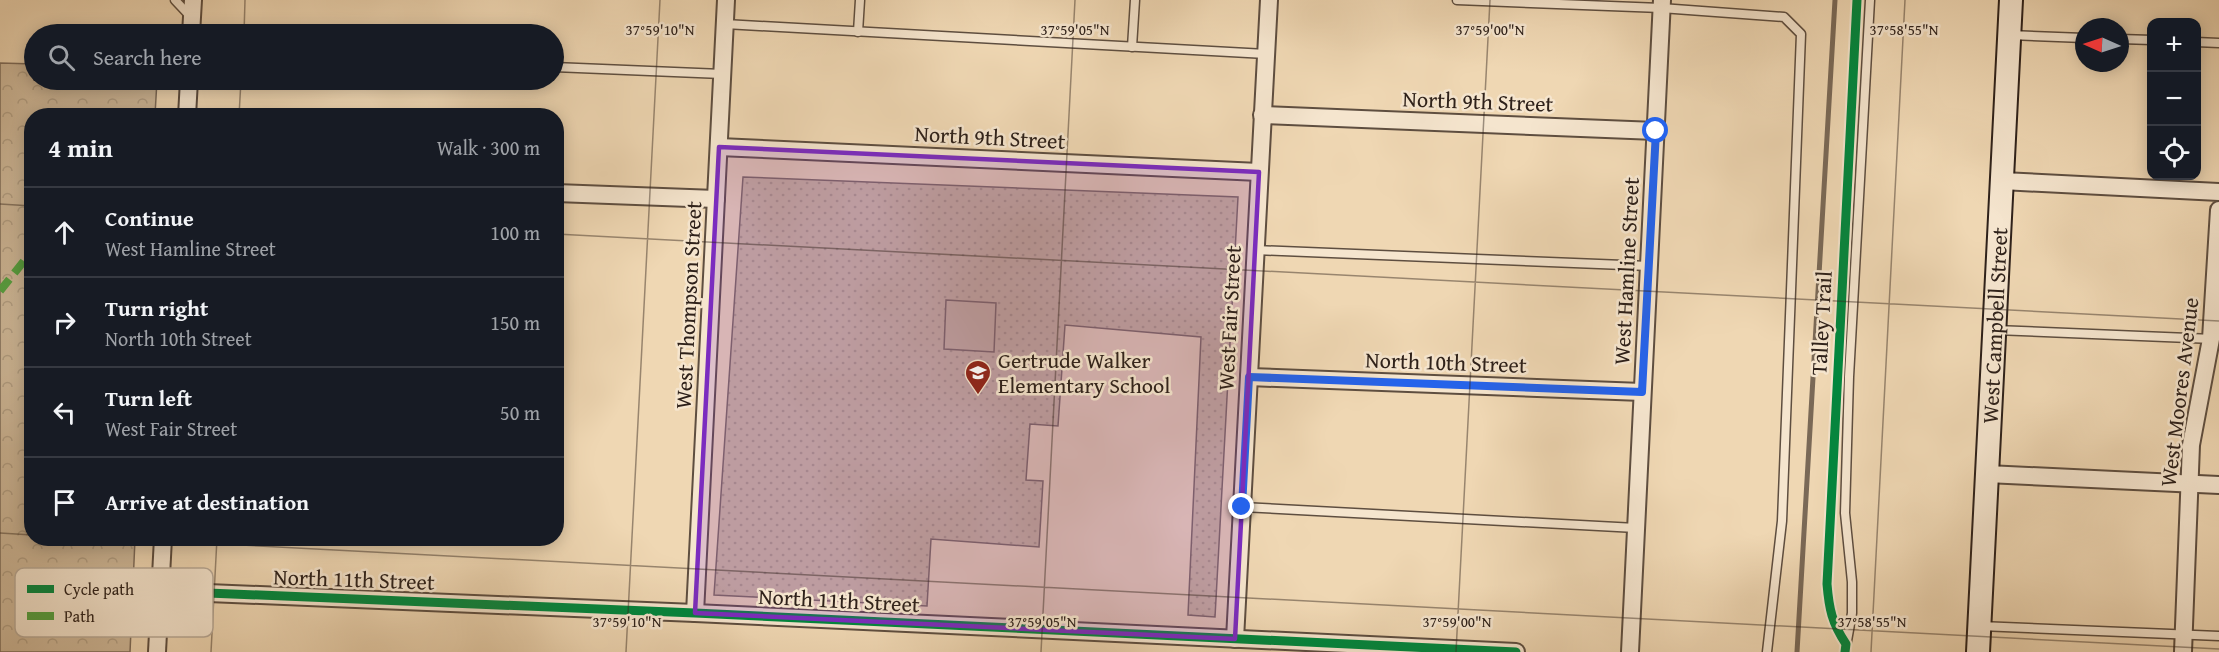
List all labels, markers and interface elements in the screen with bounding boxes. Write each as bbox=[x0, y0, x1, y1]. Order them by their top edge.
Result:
north arrow bbox=[2075, 18, 2129, 72]
map controls bbox=[2147, 18, 2201, 180]
button: + bbox=[2147, 18, 2201, 72]
text: 37°59'10"N bbox=[626, 19, 695, 40]
text: 37°59'05"N bbox=[1041, 19, 1110, 40]
text: 37°59'00"N bbox=[1456, 19, 1525, 40]
text: 37°58'55"N bbox=[1870, 19, 1939, 40]
search box bbox=[24, 24, 564, 90]
icon: search bbox=[45, 41, 78, 74]
text: Search here bbox=[93, 41, 202, 73]
button: − bbox=[2147, 72, 2201, 126]
street label: North 9th Street bbox=[1402, 82, 1554, 120]
street label: North 9th Street bbox=[914, 117, 1066, 157]
route start bbox=[1642, 117, 1668, 143]
button: locate bbox=[2147, 126, 2201, 180]
text: 4 min bbox=[48, 128, 113, 167]
text: Walk · 300 m bbox=[437, 133, 540, 162]
street label: West Hamline Street bbox=[1605, 176, 1647, 366]
street label: West Thompson Street bbox=[667, 200, 709, 410]
text: Continue bbox=[105, 202, 194, 234]
icon: ahead bbox=[48, 216, 81, 249]
text: 100 m bbox=[490, 218, 540, 247]
street label: West Campbell Street bbox=[1974, 226, 2015, 424]
text: West Hamline Street bbox=[105, 234, 276, 263]
street label: West Fair Street bbox=[1209, 244, 1249, 392]
street label: Talley Trail bbox=[1802, 270, 1840, 376]
text: Turn right bbox=[105, 292, 208, 324]
street label: West Moores Avenue bbox=[2152, 296, 2206, 488]
icon: right bbox=[48, 306, 81, 339]
text: 150 m bbox=[490, 308, 540, 337]
text: North 10th Street bbox=[105, 324, 252, 353]
street label: North 10th Street bbox=[1365, 343, 1527, 381]
place label: Gertrude Walker Elementary School bbox=[998, 344, 1170, 401]
school or university icon: Gertrude Walker Elementary School bbox=[963, 358, 993, 396]
text: Turn left bbox=[105, 382, 192, 414]
icon: left bbox=[48, 396, 81, 429]
text: 50 m bbox=[500, 398, 540, 427]
text: West Fair Street bbox=[105, 414, 237, 443]
icon: arrive bbox=[48, 486, 81, 519]
text: Arrive at destination bbox=[105, 486, 309, 518]
route end bbox=[1228, 493, 1254, 519]
street label: North 11th Street bbox=[273, 560, 435, 598]
legend bbox=[15, 568, 213, 637]
text: Cycle path bbox=[64, 577, 134, 601]
street label: North 11th Street bbox=[758, 580, 921, 620]
text: Path bbox=[64, 604, 95, 628]
text: 37°59'10"N bbox=[593, 611, 662, 632]
text: 37°59'05"N bbox=[1008, 611, 1077, 632]
text: 37°59'00"N bbox=[1423, 611, 1492, 632]
text: 37°58'55"N bbox=[1838, 611, 1907, 632]

